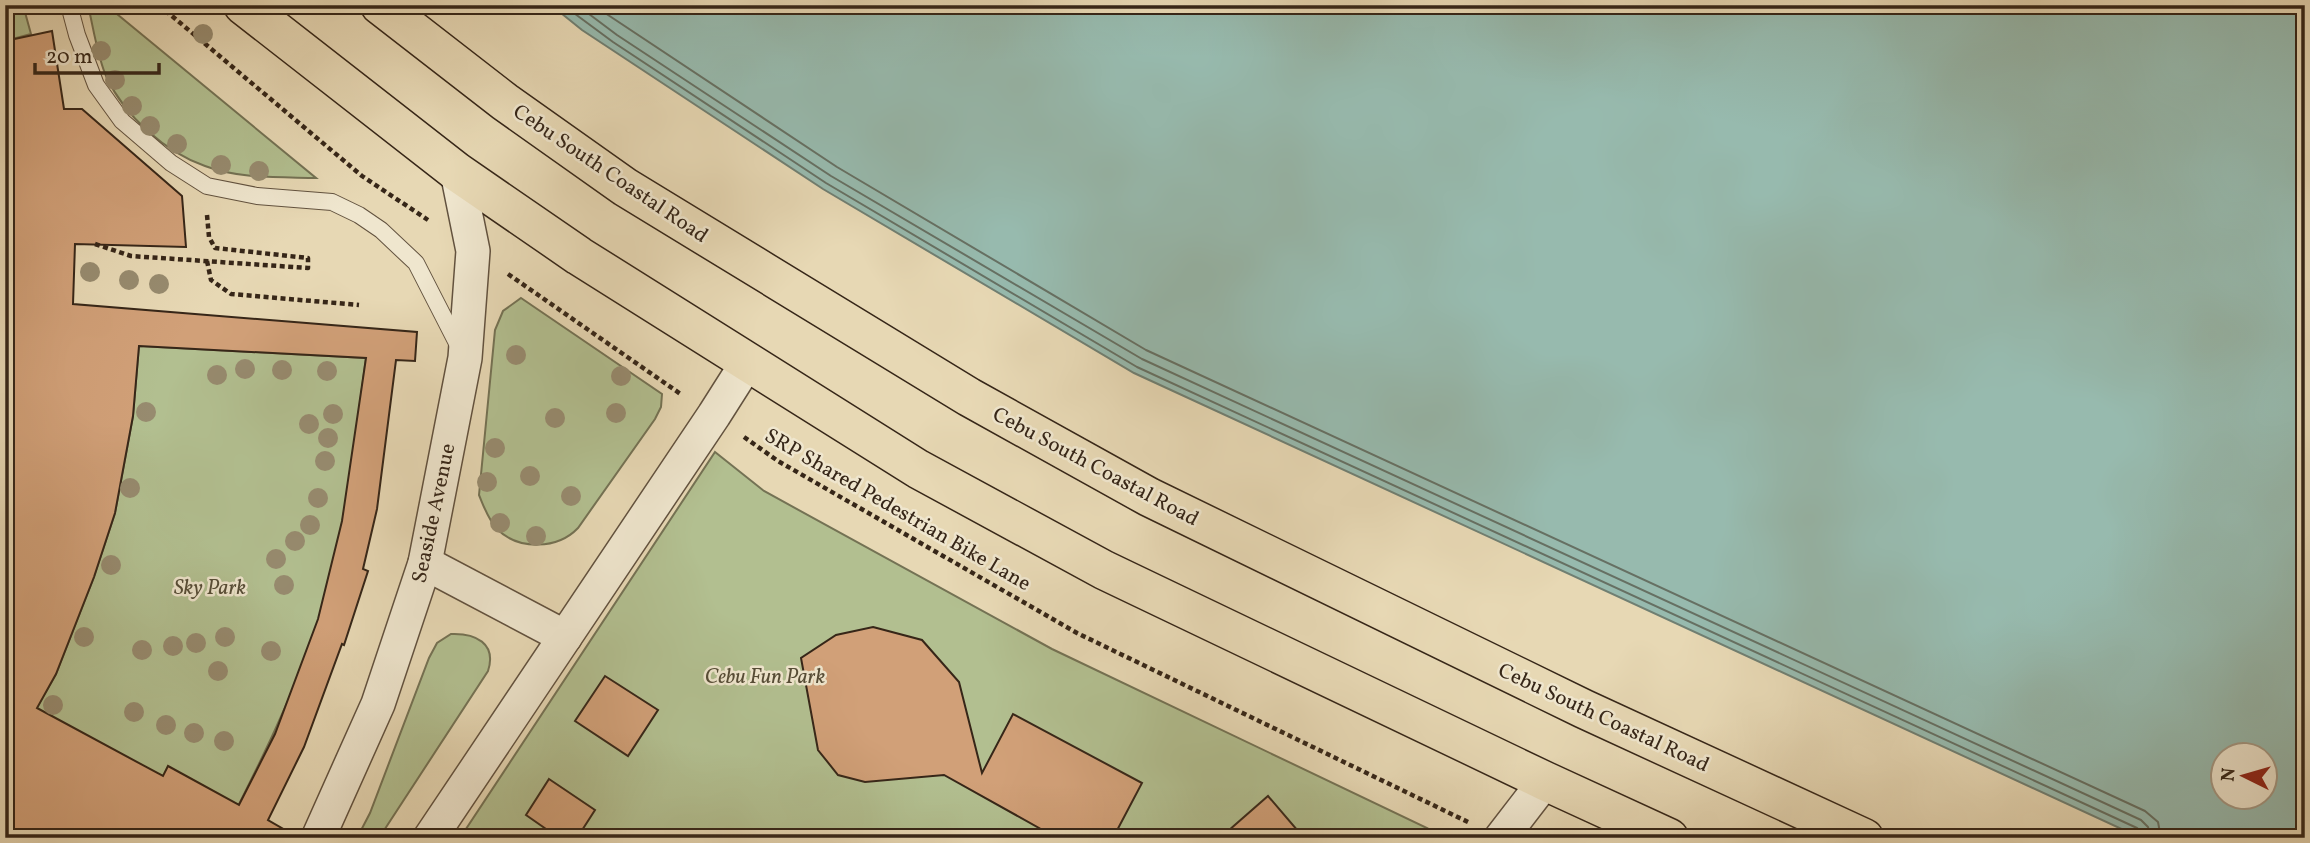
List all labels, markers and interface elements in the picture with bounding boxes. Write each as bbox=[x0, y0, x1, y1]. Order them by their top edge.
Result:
scale bar bbox=[35, 32, 159, 76]
text: 20 m bbox=[46, 43, 92, 72]
street label: Cebu South Coastal Road bbox=[507, 98, 714, 251]
street label: Cebu South Coastal Road bbox=[987, 401, 1204, 534]
street label: SRP Shared Pedestrian Bike Lane bbox=[759, 422, 1036, 599]
street label: Seaside Avenue bbox=[406, 441, 463, 586]
park label: Sky Park bbox=[174, 574, 246, 603]
street label: Cebu South Coastal Road bbox=[1493, 657, 1714, 780]
park label: Cebu Fun Park bbox=[705, 663, 825, 692]
north arrow bbox=[2208, 742, 2278, 812]
text: N bbox=[2216, 766, 2243, 783]

